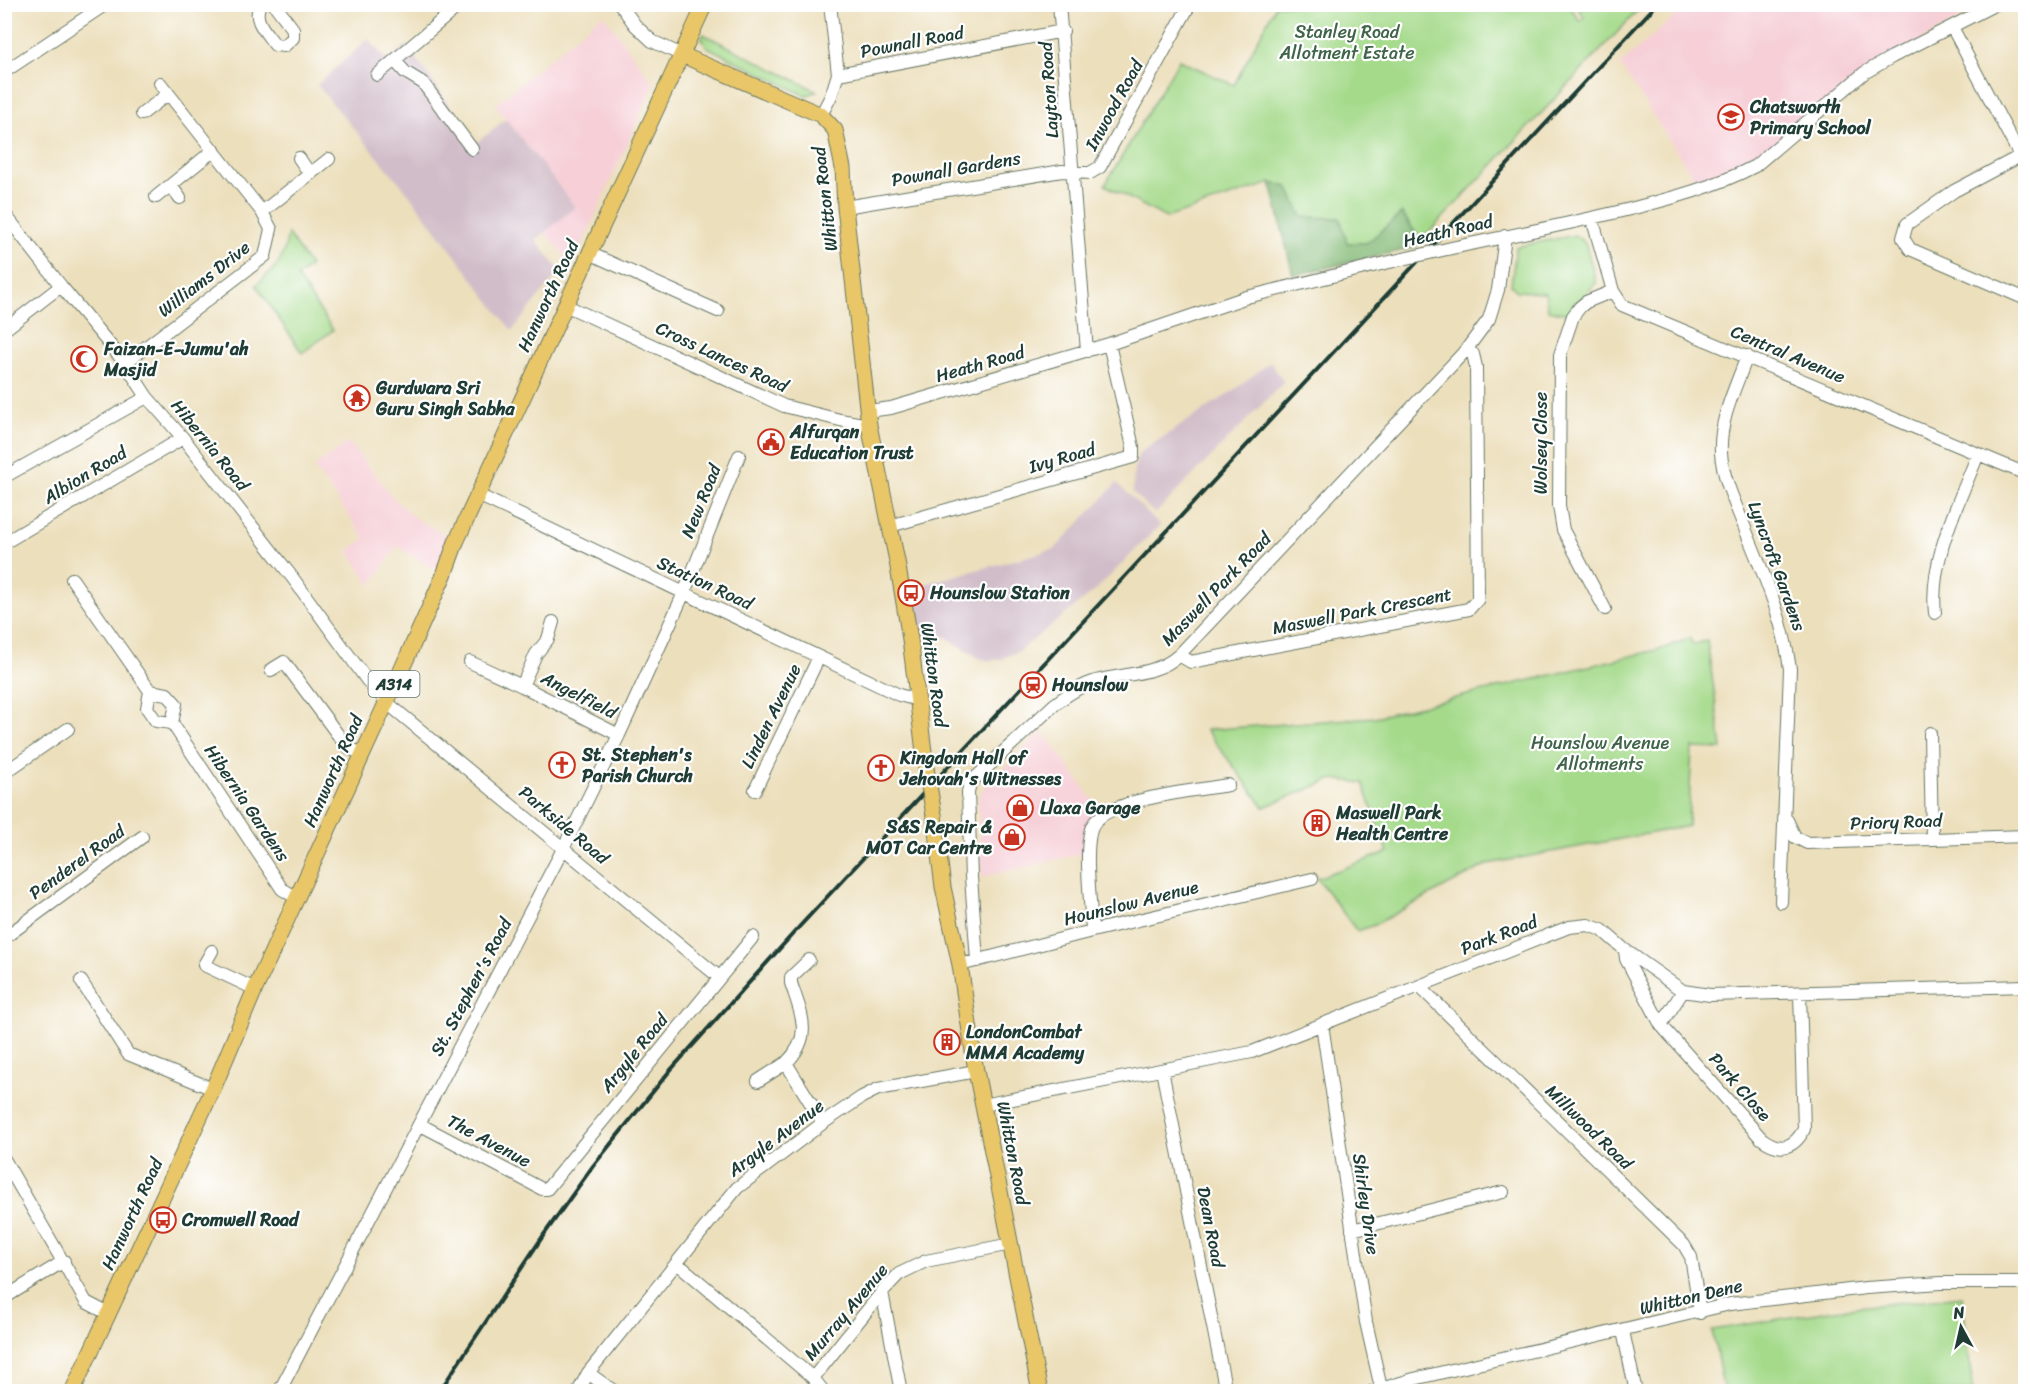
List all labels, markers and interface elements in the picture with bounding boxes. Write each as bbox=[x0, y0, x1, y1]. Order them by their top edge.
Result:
street label: Pownall Road bbox=[858, 16, 968, 68]
park label: Stanley Road Allotment Estate bbox=[1279, 16, 1414, 69]
street label: Layton Road bbox=[1030, 39, 1068, 139]
street label: Inwood Road bbox=[1075, 52, 1153, 157]
place label: Chatsworth Primary School bbox=[1749, 91, 1872, 144]
school or university icon: Chatsworth Primary School bbox=[1716, 102, 1746, 132]
street label: Pownall Gardens bbox=[889, 142, 1024, 196]
street label: Whitton Road bbox=[803, 143, 847, 253]
street label: Heath Road bbox=[1400, 205, 1498, 257]
street label: Williams Drive bbox=[151, 232, 257, 326]
street label: Hanworth Road bbox=[508, 233, 589, 357]
street label: Cross Lances Road bbox=[650, 312, 795, 402]
street label: Central Avenue bbox=[1726, 315, 1850, 393]
place label: Faizan-E-Jumu'ah Masjid bbox=[103, 333, 249, 386]
street label: Heath Road bbox=[932, 336, 1030, 392]
mosque icon: Faizan-E-Jumu'ah Masjid bbox=[69, 344, 99, 374]
place label: Gurdwara Sri Guru Singh Sabha bbox=[375, 372, 515, 425]
temple icon: Gurdwara Sri Guru Singh Sabha bbox=[342, 383, 372, 413]
street label: Hibernia Road bbox=[163, 392, 258, 499]
street label: Wolsey Close bbox=[1525, 392, 1557, 494]
place label: Alfurqan Education Trust bbox=[789, 416, 914, 469]
public building icon: Alfurqan Education Trust bbox=[756, 427, 786, 457]
street label: Ivy Road bbox=[1024, 433, 1101, 483]
street label: Albion Road bbox=[36, 436, 135, 513]
street label: New Road bbox=[672, 458, 731, 543]
street label: Lyncroft Gardens bbox=[1739, 496, 1816, 636]
street label: Maswell Park Road bbox=[1153, 523, 1280, 654]
street label: Station Road bbox=[652, 547, 760, 620]
place label: Hounslow Station bbox=[929, 577, 1070, 609]
bus stop icon: Hounslow Station bbox=[896, 578, 926, 608]
street label: Maswell Park Crescent bbox=[1270, 578, 1455, 644]
street label: Whitton Road bbox=[911, 621, 957, 731]
street label: Linden Avenue bbox=[732, 658, 810, 774]
street label: Angelfield bbox=[534, 662, 624, 729]
place label: Hounslow bbox=[1051, 669, 1129, 701]
station icon: Hounslow bbox=[1018, 670, 1048, 700]
road number: A314 bbox=[368, 671, 420, 697]
street label: Hanworth Road bbox=[294, 708, 373, 833]
park label: Hounslow Avenue Allotments bbox=[1531, 727, 1669, 780]
street label: Hibernia Gardens bbox=[196, 737, 299, 869]
place label: St. Stephen's Parish Church bbox=[581, 739, 693, 792]
place label: Kingdom Hall of Jehovah's Witnesses bbox=[899, 742, 1062, 795]
church icon: St. Stephen's Parish Church bbox=[547, 750, 577, 780]
church icon: Kingdom Hall of Jehovah's Witnesses bbox=[866, 753, 896, 783]
street label: Parkside Road bbox=[511, 777, 618, 874]
place label: Llaxa Garage bbox=[1040, 792, 1141, 824]
shop icon: Llaxa Garage bbox=[1005, 793, 1035, 823]
place label: Maswell Park Health Centre bbox=[1335, 797, 1449, 850]
street label: Priory Road bbox=[1849, 804, 1944, 840]
building icon: Maswell Park Health Centre bbox=[1302, 808, 1332, 838]
place label: S&S Repair & MOT Car Centre bbox=[865, 811, 993, 864]
street label: Penderel Road bbox=[22, 815, 133, 908]
shop icon: S&S Repair & MOT Car Centre bbox=[997, 822, 1027, 852]
street label: Hounslow Avenue bbox=[1060, 871, 1202, 935]
street label: Park Road bbox=[1456, 905, 1544, 964]
street label: St. Stephen's Road bbox=[421, 911, 522, 1062]
street label: Argyle Road bbox=[591, 1005, 677, 1101]
place label: LondonCombat MMA Academy bbox=[965, 1016, 1085, 1069]
building icon: LondonCombat MMA Academy bbox=[932, 1027, 962, 1057]
street label: Park Close bbox=[1700, 1045, 1780, 1129]
street label: Millwood Road bbox=[1537, 1076, 1642, 1179]
street label: Argyle Avenue bbox=[720, 1091, 831, 1186]
street label: Whitton Road bbox=[987, 1098, 1039, 1209]
street label: The Avenue bbox=[441, 1105, 537, 1177]
street label: Hanworth Road bbox=[92, 1151, 173, 1275]
street label: Shirley Drive bbox=[1343, 1151, 1389, 1257]
street label: Dean Road bbox=[1187, 1184, 1235, 1272]
place label: Cromwell Road bbox=[181, 1204, 300, 1236]
bus stop icon: Cromwell Road bbox=[148, 1205, 178, 1235]
street label: Murray Avenue bbox=[795, 1256, 897, 1368]
street label: Whitton Dene bbox=[1636, 1270, 1746, 1324]
north arrow bbox=[1931, 1297, 1991, 1357]
text: N bbox=[1950, 1297, 1967, 1328]

